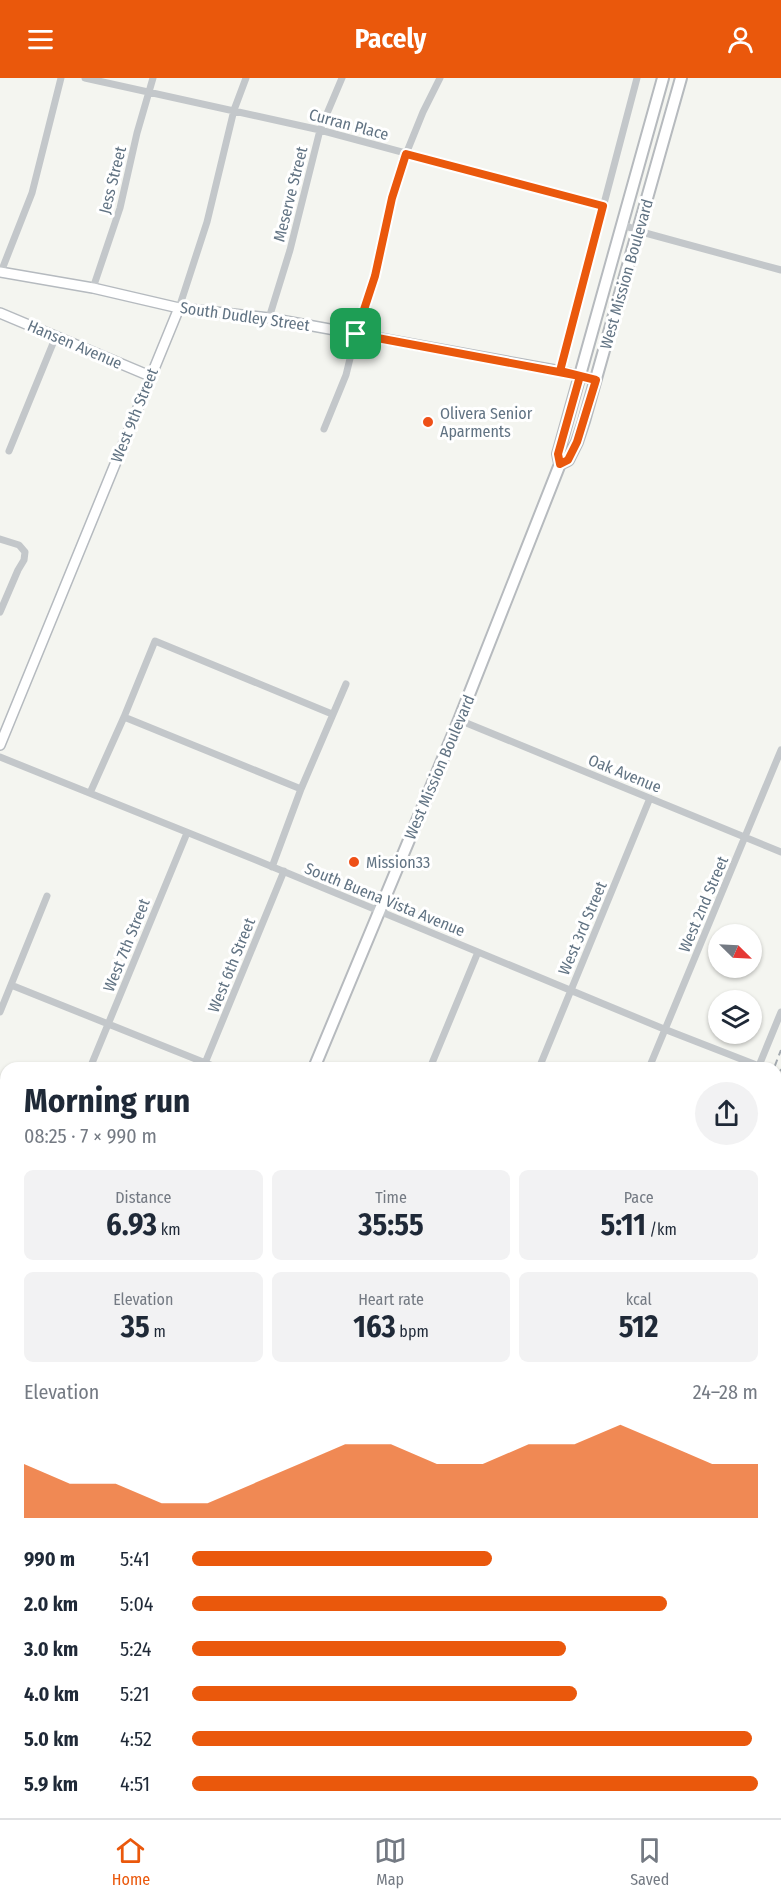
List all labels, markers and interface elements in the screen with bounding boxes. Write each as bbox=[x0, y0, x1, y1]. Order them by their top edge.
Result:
icon: menu bbox=[24, 23, 57, 56]
text: Pacely bbox=[355, 23, 426, 55]
icon: person bbox=[724, 23, 757, 56]
street label: Curran Place bbox=[307, 105, 391, 144]
street label: Jess Street bbox=[95, 144, 130, 216]
street label: Meserve Street bbox=[269, 144, 312, 244]
street label: West Mission Boulevard bbox=[596, 197, 657, 351]
street label: South Dudley Street bbox=[179, 298, 312, 335]
pin bbox=[330, 308, 381, 359]
street label: Hansen Avenue bbox=[25, 316, 125, 373]
icon: arrive bbox=[339, 317, 372, 350]
street label: West 9th Street bbox=[107, 365, 162, 465]
place label: Olivera Senior Aparments bbox=[440, 404, 533, 441]
marker: Olivera Senior Aparments bbox=[421, 415, 435, 429]
street label: West Mission Boulevard bbox=[400, 692, 479, 842]
street label: Oak Avenue bbox=[586, 750, 664, 797]
place label: Mission33 bbox=[366, 853, 430, 872]
street label: West 2nd Street bbox=[675, 853, 733, 955]
marker: Mission33 bbox=[347, 855, 361, 869]
street label: South Buena Vista Avenue bbox=[302, 859, 468, 940]
street label: West 3rd Street bbox=[554, 878, 611, 978]
street label: West 7th Street bbox=[99, 895, 154, 995]
street label: West 6th Street bbox=[204, 914, 259, 1015]
north arrow bbox=[708, 924, 762, 978]
map controls bbox=[708, 924, 762, 1044]
button: layers bbox=[708, 990, 762, 1044]
text: Morning run bbox=[24, 1081, 190, 1121]
button: share bbox=[695, 1082, 758, 1145]
text: 08:25 · 7 × 990 m bbox=[24, 1124, 157, 1148]
text: Distance bbox=[115, 1188, 171, 1207]
text: Time bbox=[375, 1188, 407, 1207]
text: Pace bbox=[624, 1188, 654, 1207]
text: 6.93 bbox=[106, 1207, 157, 1243]
text: 35:55 bbox=[358, 1207, 424, 1243]
text: 5:11 bbox=[600, 1207, 646, 1243]
text: km bbox=[157, 1220, 181, 1239]
text: /km bbox=[646, 1220, 677, 1239]
text: Elevation bbox=[113, 1290, 173, 1309]
text: Heart rate bbox=[358, 1290, 424, 1309]
text: kcal bbox=[626, 1290, 652, 1309]
text: 35 bbox=[121, 1309, 150, 1345]
text: 163 bbox=[353, 1309, 396, 1345]
text: 512 bbox=[619, 1309, 659, 1345]
text: m bbox=[150, 1322, 166, 1341]
text: bpm bbox=[396, 1322, 429, 1341]
text: Elevation bbox=[24, 1380, 99, 1404]
text: 24–28 m bbox=[693, 1380, 758, 1404]
text: 990 m bbox=[24, 1547, 75, 1571]
text: 5:41 bbox=[120, 1547, 150, 1571]
text: 2.0 km bbox=[24, 1592, 78, 1616]
text: 5:04 bbox=[120, 1592, 154, 1616]
text: 3.0 km bbox=[24, 1637, 78, 1661]
text: 5:24 bbox=[120, 1637, 152, 1661]
text: 4.0 km bbox=[24, 1682, 79, 1706]
text: 5:21 bbox=[120, 1682, 150, 1706]
text: 5.0 km bbox=[24, 1727, 79, 1751]
text: 4:52 bbox=[120, 1727, 152, 1751]
text: 5.9 km bbox=[24, 1772, 78, 1796]
text: 4:51 bbox=[120, 1772, 150, 1796]
tab: Home bbox=[112, 1834, 150, 1889]
tab: Map bbox=[374, 1834, 407, 1889]
tab: Saved bbox=[630, 1834, 669, 1889]

